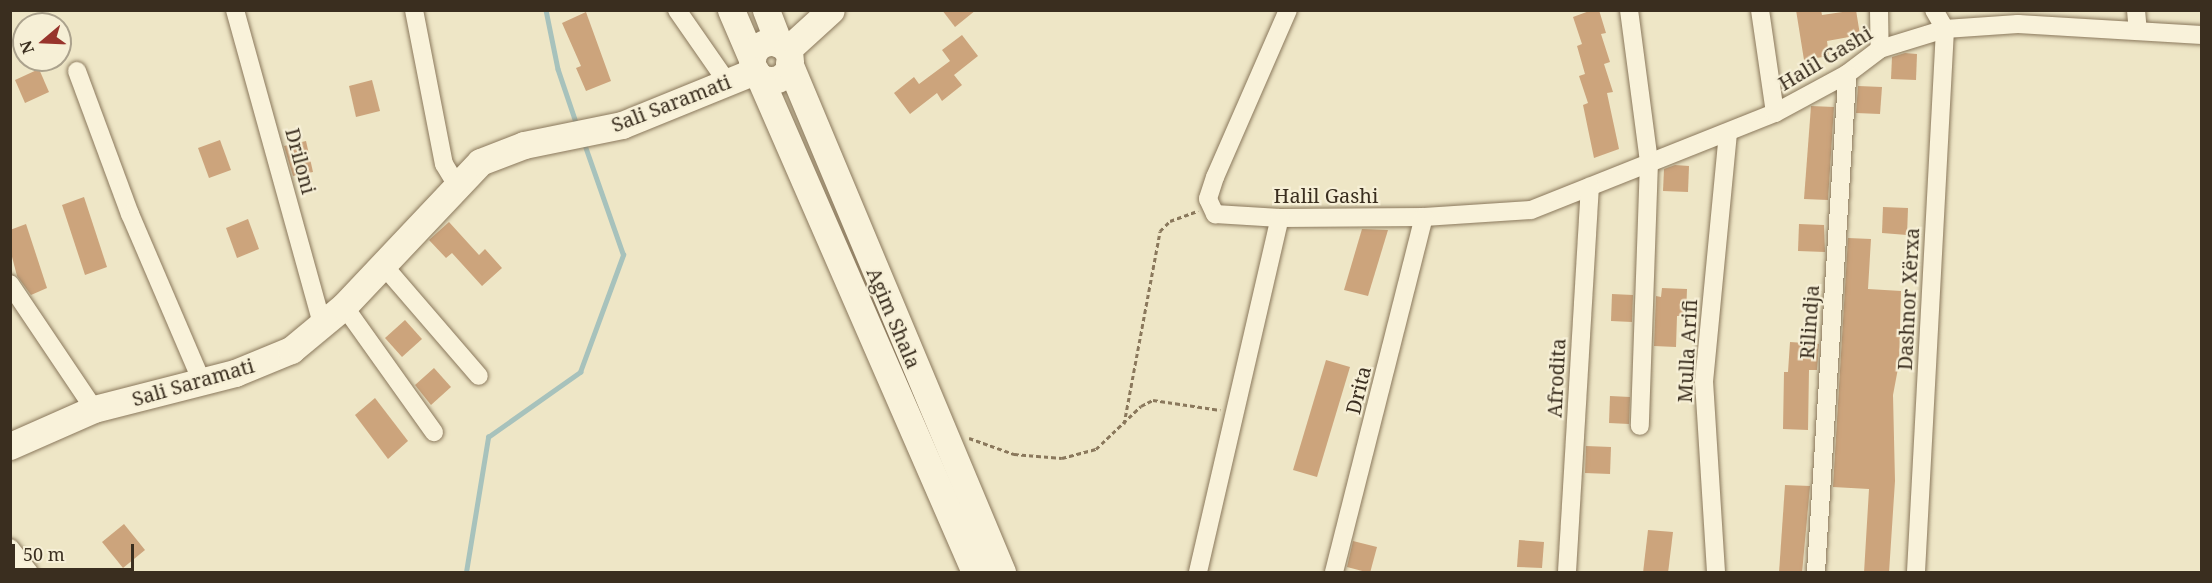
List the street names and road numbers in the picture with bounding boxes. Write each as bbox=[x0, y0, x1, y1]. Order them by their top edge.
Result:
street label: Halil Gashi bbox=[1774, 21, 1876, 95]
street label: Sali Saramati bbox=[608, 69, 734, 137]
street label: Driloni bbox=[281, 125, 321, 197]
street label: Halil Gashi bbox=[1274, 183, 1378, 207]
street label: Dashnor Xërxa bbox=[1892, 227, 1924, 371]
street label: Agim Shala bbox=[862, 264, 926, 372]
street label: Rilindja bbox=[1794, 284, 1824, 360]
street label: Mulla Arifi bbox=[1672, 299, 1702, 403]
street label: Afrodita bbox=[1542, 338, 1570, 418]
street label: Sali Saramati bbox=[129, 353, 257, 411]
street label: Drita bbox=[1340, 363, 1376, 417]

